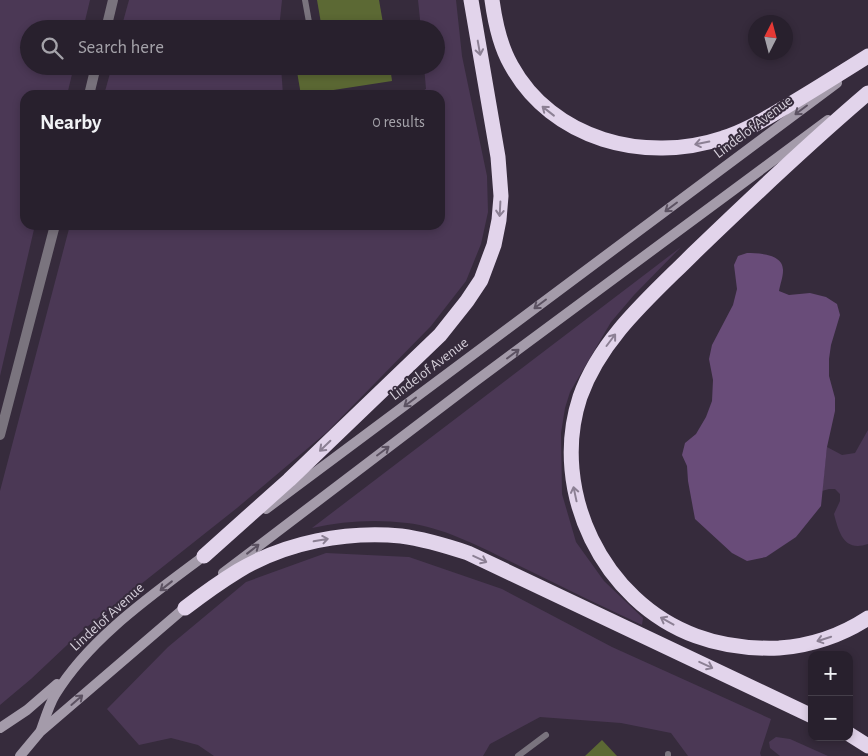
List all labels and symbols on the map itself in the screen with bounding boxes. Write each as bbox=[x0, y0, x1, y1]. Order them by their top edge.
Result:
north arrow bbox=[748, 15, 793, 60]
one-way arrow bbox=[475, 40, 485, 56]
street label: Lindelof Avenue bbox=[711, 93, 795, 161]
one-way arrow bbox=[542, 105, 555, 116]
one-way arrow bbox=[794, 105, 808, 115]
one-way arrow bbox=[694, 139, 710, 148]
one-way arrow bbox=[495, 201, 504, 217]
one-way arrow bbox=[665, 202, 678, 213]
one-way arrow bbox=[534, 299, 547, 310]
one-way arrow bbox=[606, 333, 616, 347]
street label: Lindelof Avenue bbox=[387, 335, 471, 403]
one-way arrow bbox=[506, 348, 519, 359]
one-way arrow bbox=[404, 396, 417, 407]
one-way arrow bbox=[319, 440, 331, 452]
one-way arrow bbox=[376, 446, 390, 456]
one-way arrow bbox=[570, 486, 580, 502]
one-way arrow bbox=[313, 535, 329, 545]
one-way arrow bbox=[246, 544, 259, 555]
one-way arrow bbox=[472, 554, 487, 564]
street label: Lindelof Avenue bbox=[67, 580, 147, 654]
one-way arrow bbox=[159, 581, 173, 591]
one-way arrow bbox=[661, 616, 675, 626]
one-way arrow bbox=[816, 634, 832, 644]
one-way arrow bbox=[698, 661, 713, 671]
one-way arrow bbox=[70, 695, 83, 706]

